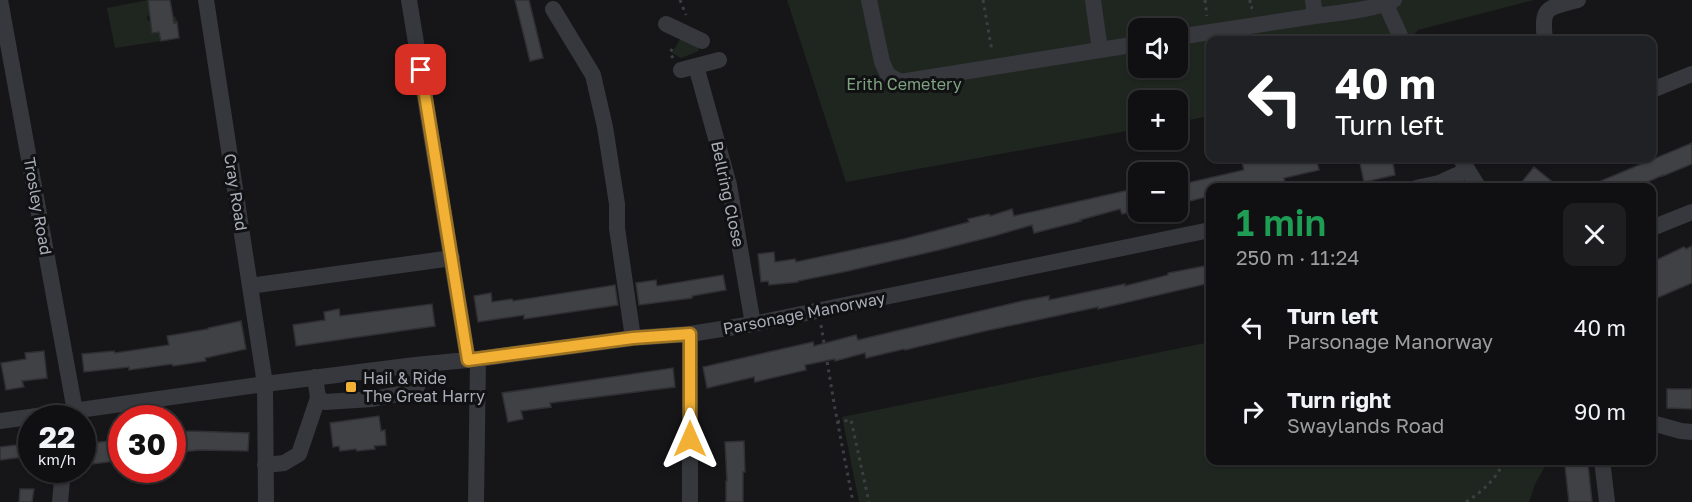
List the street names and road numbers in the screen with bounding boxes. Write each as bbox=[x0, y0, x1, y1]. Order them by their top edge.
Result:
street label: Bellring Close bbox=[707, 139, 749, 249]
street label: Cray Road bbox=[220, 152, 252, 232]
street label: Trosley Road bbox=[20, 156, 56, 256]
street label: Parsonage Manorway bbox=[721, 287, 887, 339]

